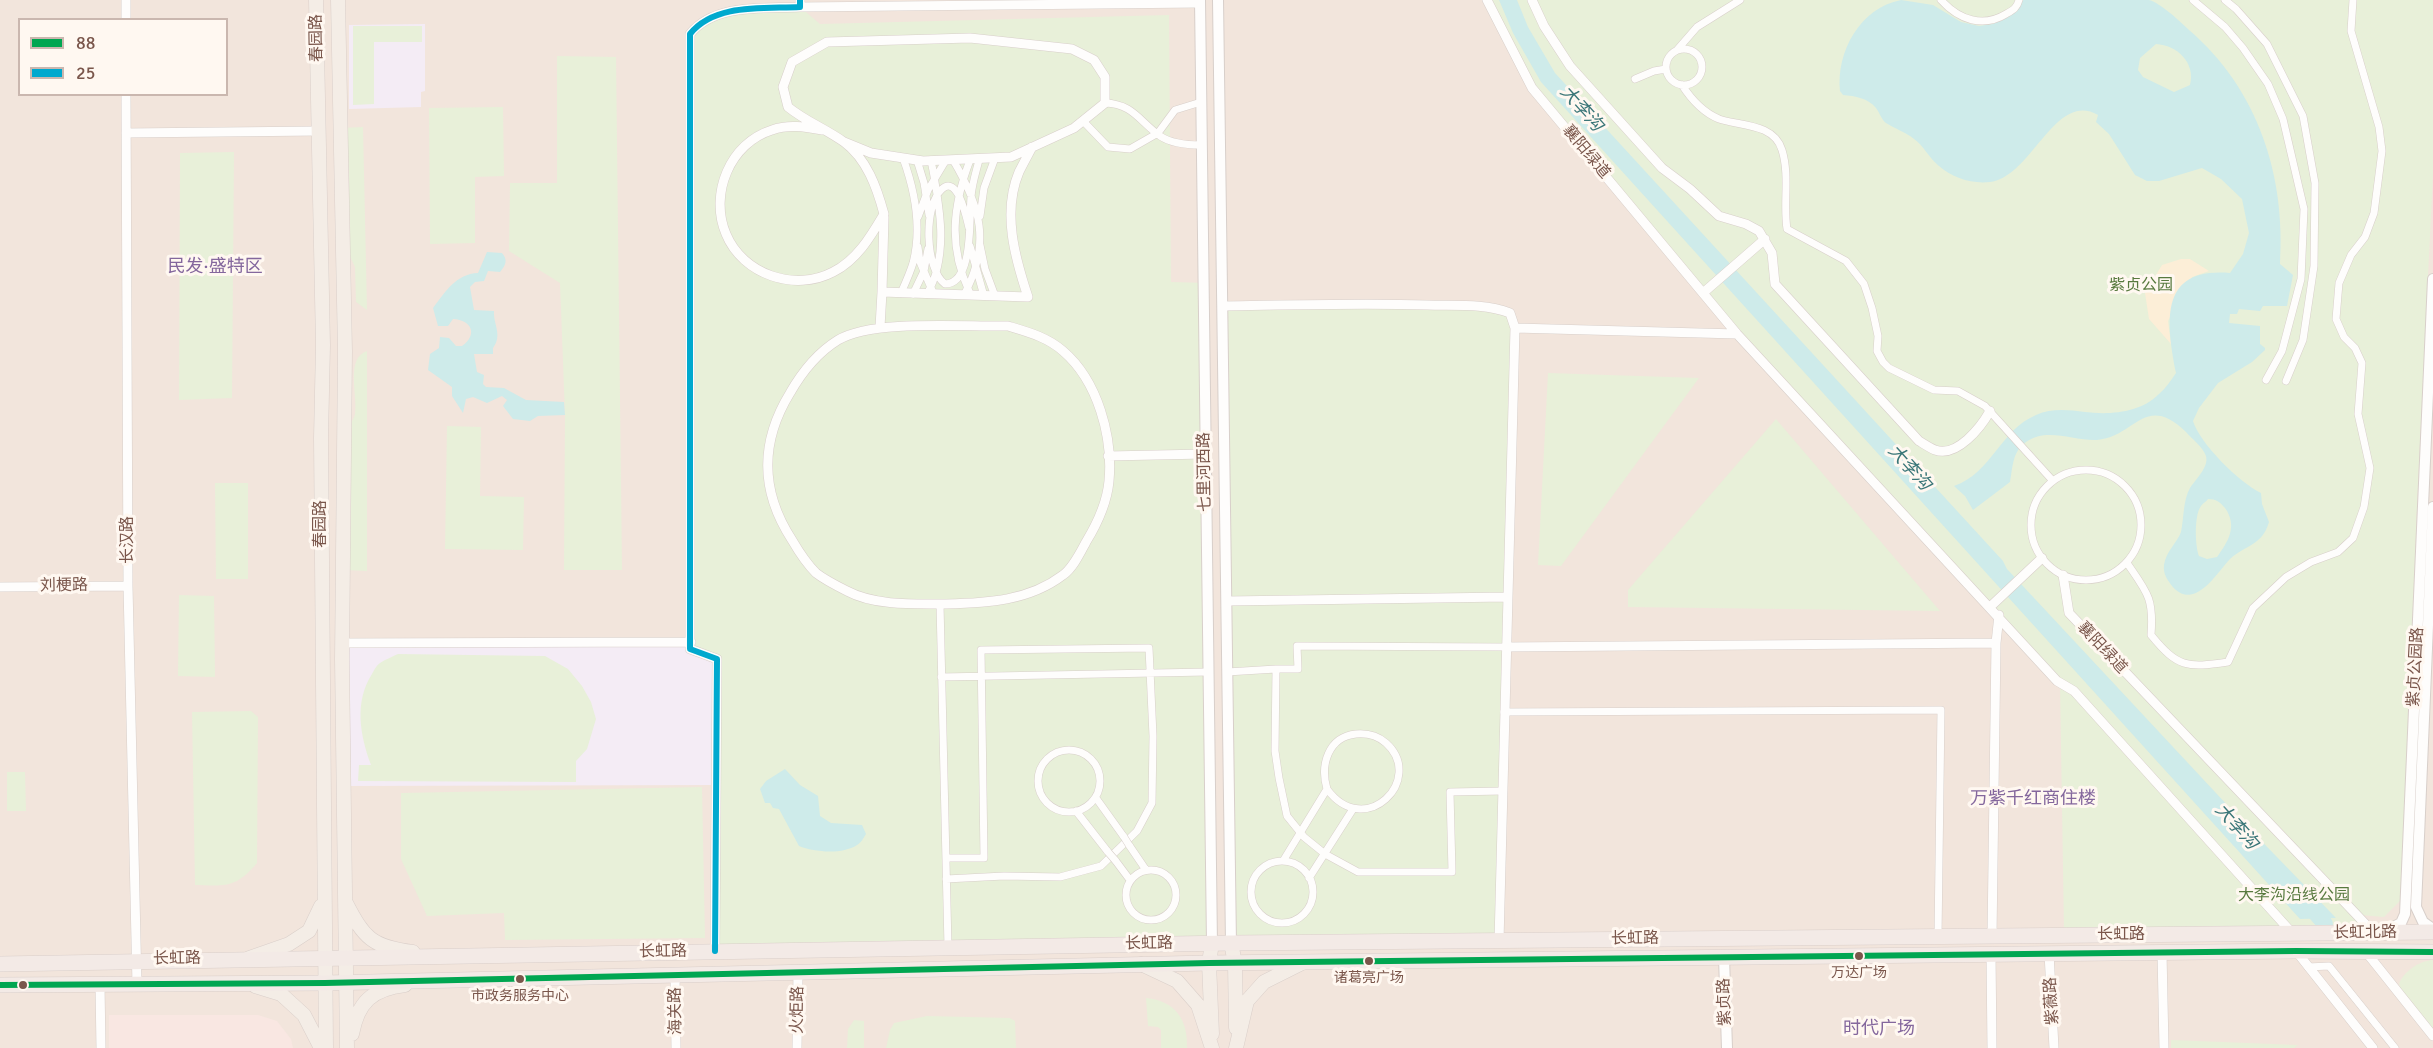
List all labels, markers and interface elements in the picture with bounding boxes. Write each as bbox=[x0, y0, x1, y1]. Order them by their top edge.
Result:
street label: 春园路 bbox=[307, 14, 327, 62]
legend bbox=[18, 18, 228, 96]
text: 88 bbox=[76, 32, 95, 54]
text: 25 bbox=[76, 62, 95, 84]
water label: 大李沟 bbox=[1555, 82, 1607, 136]
street label: 襄阳绿道 bbox=[1558, 121, 1614, 183]
district label: 民发·盛特区 bbox=[167, 256, 263, 278]
park label: 紫贞公园 bbox=[2109, 276, 2173, 296]
street label: 七里河西路 bbox=[1195, 432, 1215, 512]
water label: 大李沟 bbox=[1883, 441, 1935, 495]
street label: 春园路 bbox=[311, 500, 331, 548]
street label: 长汉路 bbox=[118, 516, 138, 564]
street label: 刘梗路 bbox=[40, 576, 88, 596]
street label: 襄阳绿道 bbox=[2073, 618, 2131, 678]
street label: 紫贞公园路 bbox=[2404, 627, 2428, 707]
district label: 万紫千红商住楼 bbox=[1970, 788, 2096, 810]
water label: 大李沟 bbox=[2210, 800, 2262, 854]
park label: 大李沟沿线公园 bbox=[2238, 886, 2350, 906]
street label: 长虹北路 bbox=[2333, 923, 2397, 943]
street label: 长虹路 bbox=[2097, 925, 2145, 945]
street label: 长虹路 bbox=[1611, 929, 1659, 949]
street label: 长虹路 bbox=[1125, 934, 1173, 954]
street label: 长虹路 bbox=[639, 942, 687, 962]
street label: 长虹路 bbox=[153, 949, 201, 969]
marker: 万达广场 bbox=[1853, 950, 1865, 962]
marker: 诸葛亮广场 bbox=[1363, 955, 1375, 967]
place label: 万达广场 bbox=[1831, 965, 1887, 981]
place label: 诸葛亮广场 bbox=[1334, 970, 1404, 986]
marker: 市政务服务中心 bbox=[514, 973, 526, 985]
street label: 紫薇路 bbox=[2041, 977, 2063, 1025]
street label: 紫贞路 bbox=[1715, 978, 1735, 1026]
unlabelled marker bbox=[17, 979, 29, 991]
street label: 火炬路 bbox=[788, 986, 808, 1034]
street label: 海关路 bbox=[666, 987, 686, 1035]
place label: 市政务服务中心 bbox=[471, 988, 569, 1004]
district label: 时代广场 bbox=[1843, 1018, 1915, 1040]

